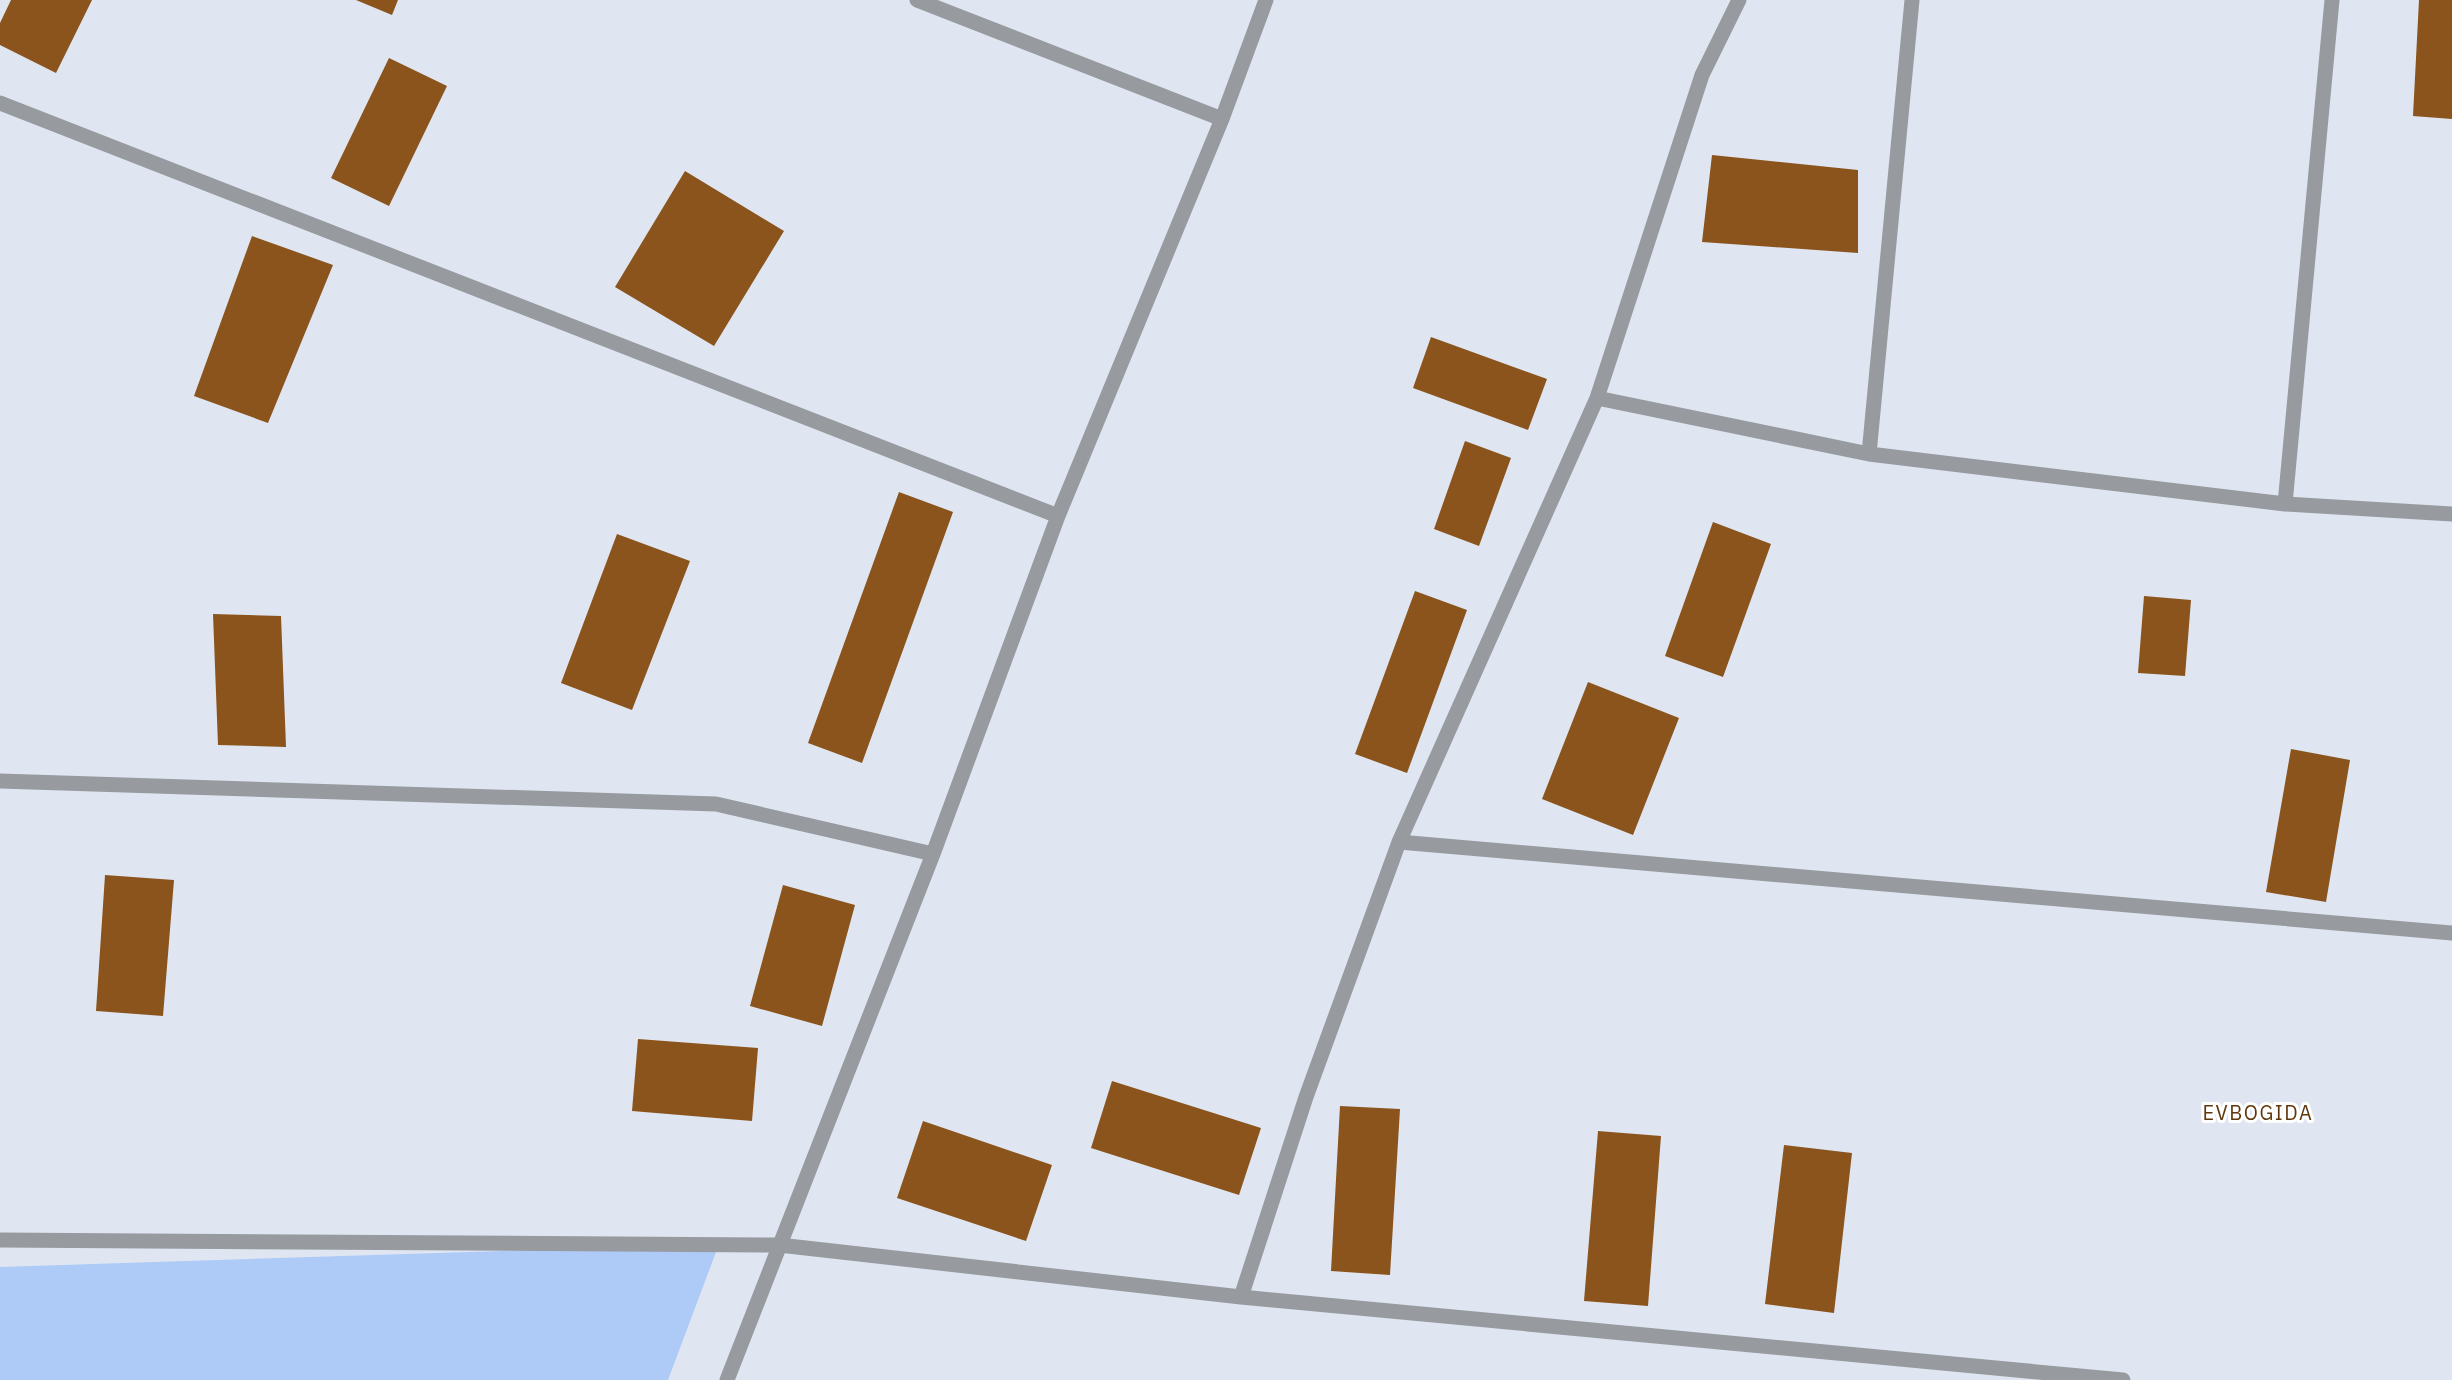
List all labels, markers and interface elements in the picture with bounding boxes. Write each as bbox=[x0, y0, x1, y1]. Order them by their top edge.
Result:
district label: EVBOGIDA bbox=[2203, 1099, 2313, 1126]

